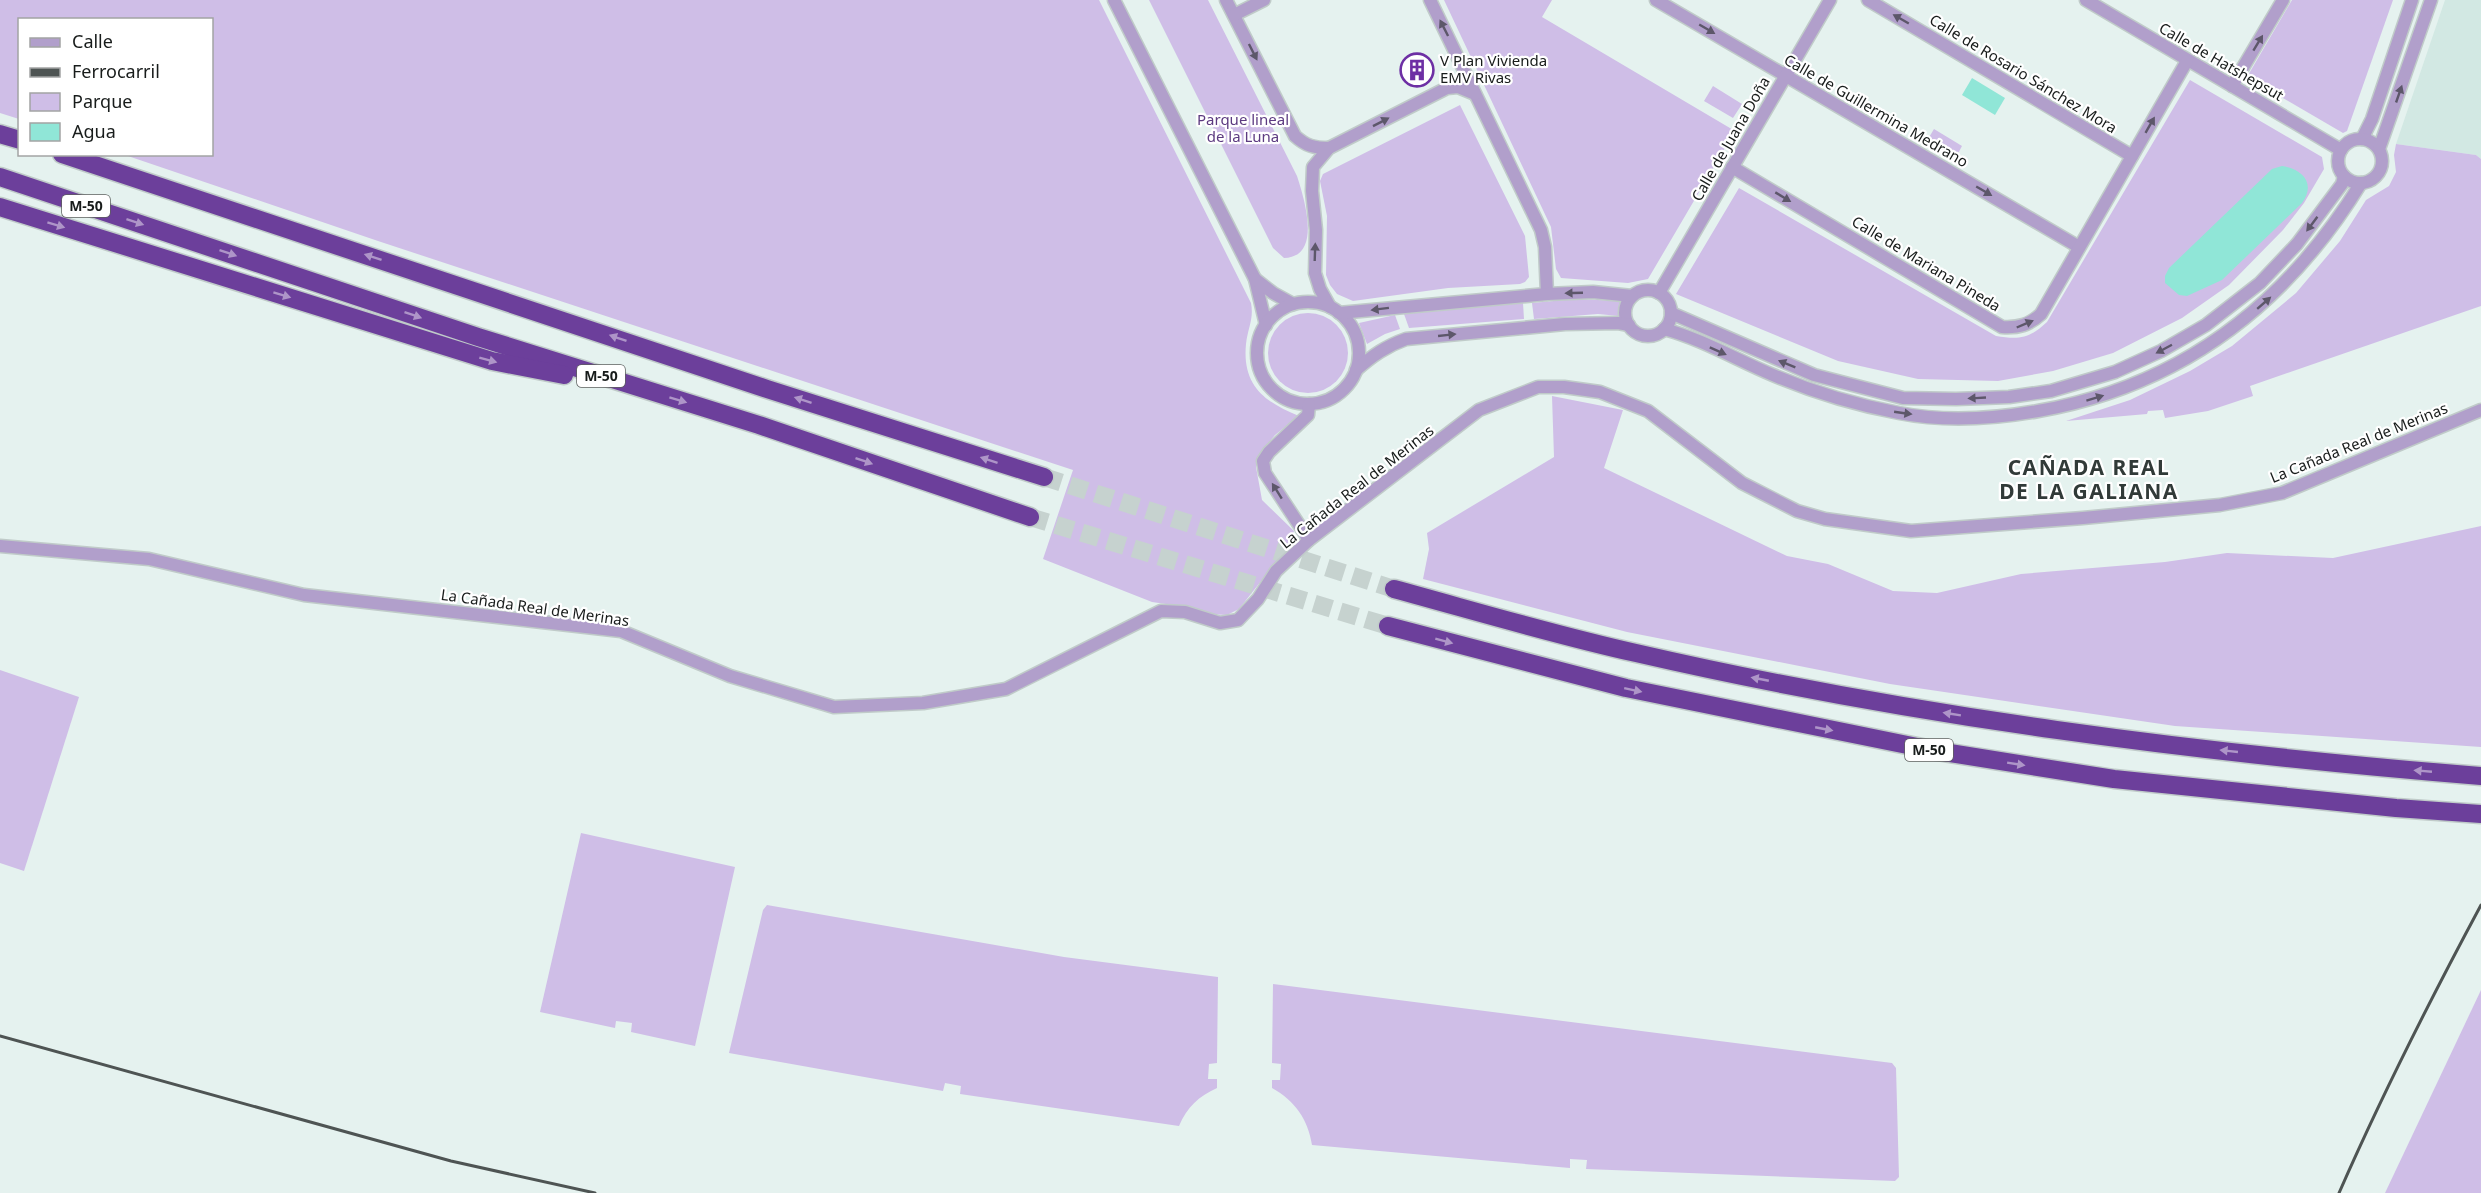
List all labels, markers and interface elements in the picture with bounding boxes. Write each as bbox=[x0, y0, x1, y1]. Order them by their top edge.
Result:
street label: Calle de Rosario Sánchez Mora bbox=[1926, 9, 2121, 137]
one-way arrow bbox=[1893, 14, 1909, 25]
street label: Calle de Hatshepsut bbox=[2156, 17, 2288, 105]
legend bbox=[18, 18, 213, 156]
one-way arrow bbox=[1439, 19, 1449, 37]
one-way arrow bbox=[1699, 24, 1715, 35]
text: Calle bbox=[72, 29, 113, 53]
one-way arrow bbox=[2252, 35, 2263, 51]
one-way arrow bbox=[1248, 44, 1258, 61]
street label: Calle de Guillermina Medrano bbox=[1781, 49, 1972, 171]
place label: V Plan Vivienda EMV Rivas bbox=[1440, 50, 1547, 87]
building icon: V Plan Vivienda EMV Rivas bbox=[1399, 52, 1435, 88]
text: Ferrocarril bbox=[72, 59, 160, 83]
street label: Calle de Juana Doña bbox=[1686, 73, 1774, 204]
one-way arrow bbox=[2394, 85, 2404, 103]
text: Parque bbox=[72, 89, 132, 113]
park label: Parque lineal de la Luna bbox=[1197, 109, 1289, 146]
one-way arrow bbox=[2145, 116, 2155, 133]
one-way arrow bbox=[1372, 117, 1389, 126]
text: Agua bbox=[72, 119, 116, 143]
one-way arrow bbox=[1976, 186, 1992, 197]
one-way arrow bbox=[1775, 191, 1791, 202]
road number: M-50 bbox=[62, 195, 110, 217]
street label: Calle de Mariana Pineda bbox=[1849, 211, 2005, 315]
one-way arrow bbox=[2306, 217, 2318, 232]
one-way arrow bbox=[126, 218, 144, 227]
one-way arrow bbox=[47, 221, 65, 230]
one-way arrow bbox=[1311, 242, 1320, 261]
one-way arrow bbox=[219, 249, 237, 258]
one-way arrow bbox=[364, 252, 382, 261]
one-way arrow bbox=[1565, 288, 1584, 298]
one-way arrow bbox=[273, 291, 291, 301]
one-way arrow bbox=[2256, 296, 2271, 310]
one-way arrow bbox=[1370, 304, 1389, 314]
one-way arrow bbox=[404, 311, 422, 321]
one-way arrow bbox=[2017, 319, 2035, 329]
one-way arrow bbox=[1437, 330, 1456, 340]
one-way arrow bbox=[609, 333, 627, 342]
one-way arrow bbox=[2155, 344, 2172, 354]
one-way arrow bbox=[1710, 346, 1728, 356]
one-way arrow bbox=[479, 355, 497, 365]
one-way arrow bbox=[1778, 359, 1796, 369]
road number: M-50 bbox=[577, 365, 625, 387]
one-way arrow bbox=[2086, 393, 2104, 402]
one-way arrow bbox=[1968, 394, 1987, 403]
one-way arrow bbox=[794, 395, 812, 404]
one-way arrow bbox=[669, 396, 687, 405]
street label: La Cañada Real de Merinas bbox=[2267, 397, 2450, 487]
one-way arrow bbox=[1893, 408, 1912, 417]
street label: La Cañada Real de Merinas bbox=[1275, 420, 1437, 553]
district label: CAÑADA REAL DE LA GALIANA bbox=[1999, 453, 2179, 505]
one-way arrow bbox=[980, 454, 998, 464]
one-way arrow bbox=[855, 457, 873, 466]
one-way arrow bbox=[1271, 483, 1282, 499]
street label: La Cañada Real de Merinas bbox=[440, 584, 631, 630]
one-way arrow bbox=[1436, 637, 1454, 646]
one-way arrow bbox=[1751, 674, 1770, 683]
one-way arrow bbox=[1624, 685, 1643, 695]
one-way arrow bbox=[1943, 710, 1962, 719]
one-way arrow bbox=[1815, 725, 1834, 734]
road number: M-50 bbox=[1905, 739, 1953, 761]
one-way arrow bbox=[2219, 746, 2238, 756]
one-way arrow bbox=[2007, 759, 2026, 768]
one-way arrow bbox=[2413, 766, 2432, 776]

